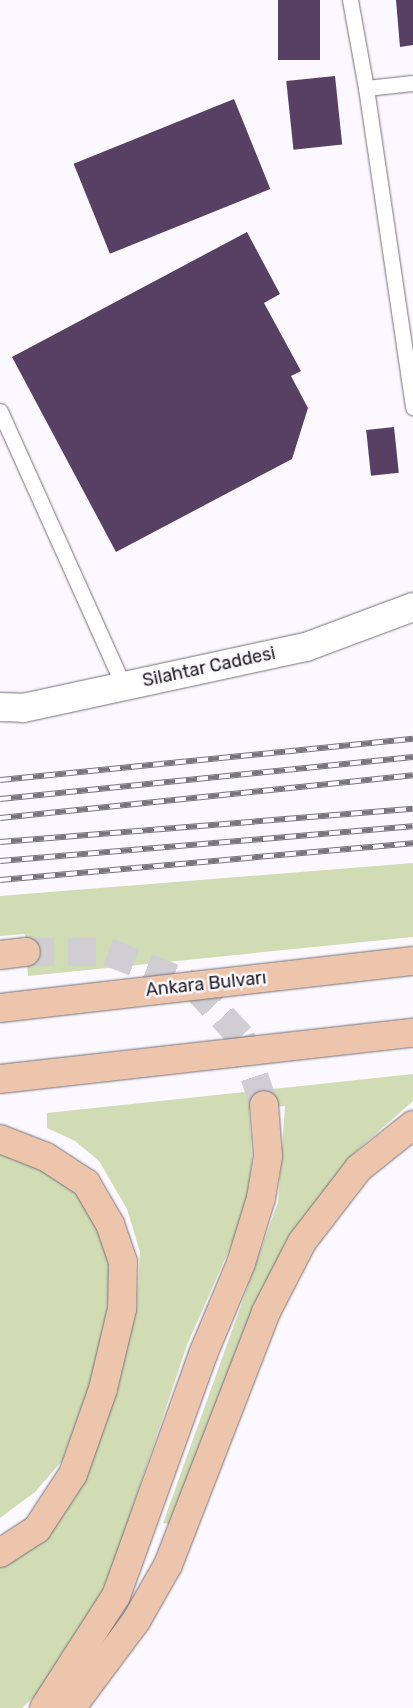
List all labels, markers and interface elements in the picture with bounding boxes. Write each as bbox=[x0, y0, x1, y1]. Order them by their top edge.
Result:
street label: Silahtar Caddesi bbox=[140, 642, 278, 692]
street label: Ankara Bulvarı bbox=[145, 967, 267, 1001]

